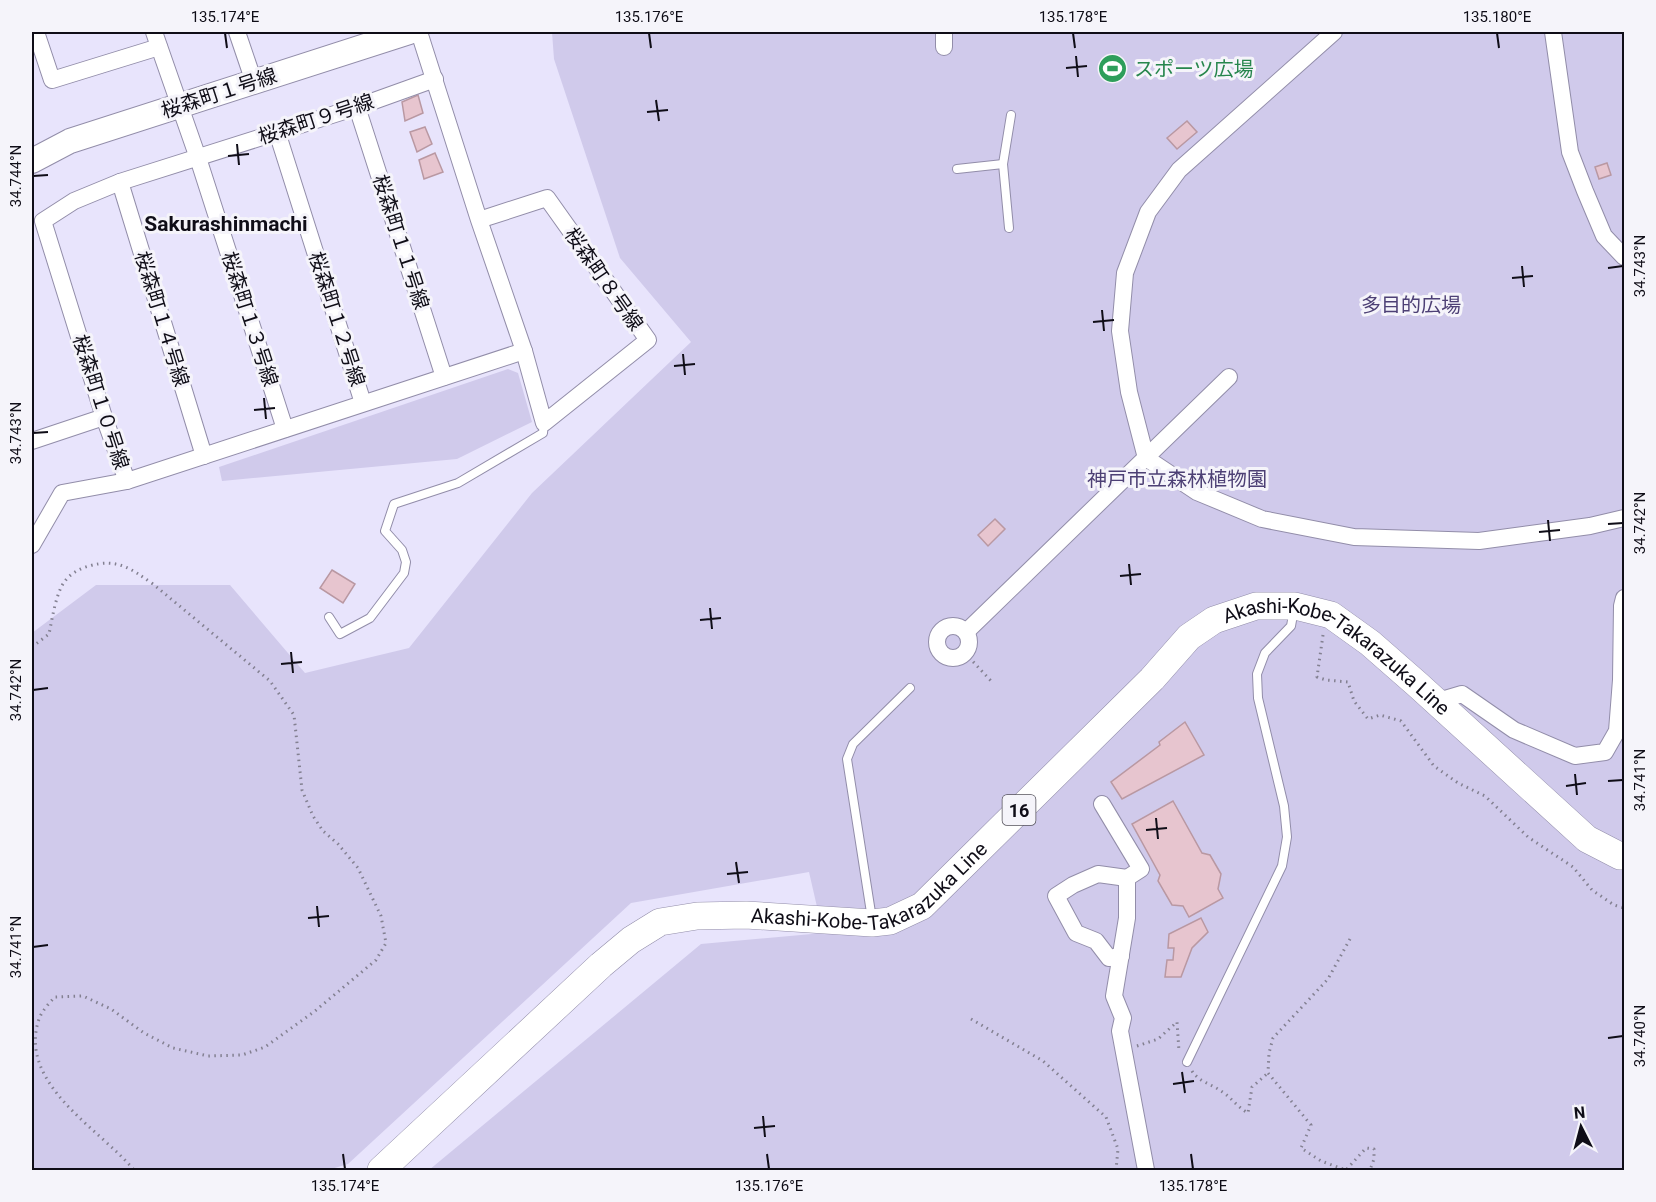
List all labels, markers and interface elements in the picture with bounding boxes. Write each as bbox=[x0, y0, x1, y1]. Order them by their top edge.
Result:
text: 135.174°E bbox=[191, 8, 260, 26]
text: 135.176°E bbox=[615, 8, 684, 26]
text: 135.178°E bbox=[1039, 8, 1108, 26]
text: 135.180°E bbox=[1463, 8, 1532, 26]
sports icon: スポーツ広場 bbox=[1097, 53, 1129, 85]
place label: スポーツ広場 bbox=[1134, 57, 1254, 81]
street label: 桜森町１号線 bbox=[158, 63, 280, 123]
street label: 桜森町９号線 bbox=[255, 89, 377, 149]
text: 34.744°N bbox=[7, 145, 25, 207]
street label: 桜森町１１号線 bbox=[368, 172, 434, 312]
district label: Sakurashinmachi bbox=[144, 212, 308, 236]
street label: 桜森町８号線 bbox=[560, 223, 648, 335]
text: 34.743°N bbox=[1631, 235, 1649, 297]
street label: 桜森町１４号線 bbox=[130, 249, 194, 389]
street label: 桜森町１３号線 bbox=[217, 249, 283, 389]
street label: 桜森町１２号線 bbox=[304, 249, 370, 389]
park label: 多目的広場 bbox=[1361, 293, 1461, 317]
street label: 桜森町１０号線 bbox=[68, 332, 134, 472]
text: 34.743°N bbox=[7, 402, 25, 464]
park label: 神戸市立森林植物園 bbox=[1087, 467, 1267, 491]
text: 34.742°N bbox=[1631, 492, 1649, 554]
street label: Akashi-Kobe-Takarazuka Line bbox=[1220, 594, 1455, 720]
text: 34.742°N bbox=[7, 659, 25, 721]
text: 34.741°N bbox=[1631, 749, 1649, 811]
road number: 16 bbox=[1002, 795, 1036, 825]
street label: Akashi-Kobe-Takarazuka Line bbox=[750, 837, 992, 935]
text: 34.741°N bbox=[7, 916, 25, 978]
text: 34.740°N bbox=[1631, 1005, 1649, 1067]
north arrow bbox=[1551, 1097, 1611, 1157]
text: N bbox=[1573, 1103, 1586, 1123]
text: 135.174°E bbox=[311, 1177, 380, 1195]
text: 135.176°E bbox=[735, 1177, 804, 1195]
text: 135.178°E bbox=[1159, 1177, 1228, 1195]

